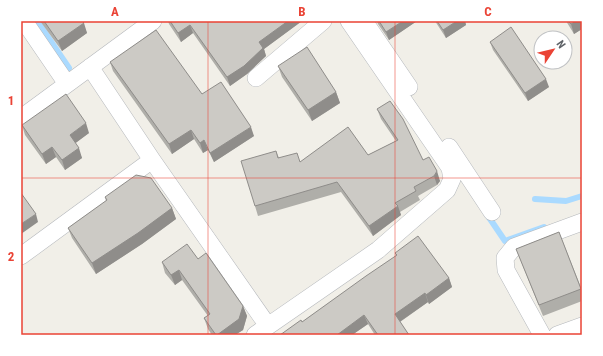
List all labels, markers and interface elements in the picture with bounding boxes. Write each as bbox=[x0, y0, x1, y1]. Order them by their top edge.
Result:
text: A bbox=[111, 4, 119, 19]
text: B bbox=[298, 4, 306, 19]
text: C bbox=[484, 4, 492, 19]
north arrow bbox=[533, 30, 573, 70]
text: N bbox=[554, 38, 568, 51]
text: 1 bbox=[8, 93, 14, 108]
text: 2 bbox=[8, 249, 15, 264]

